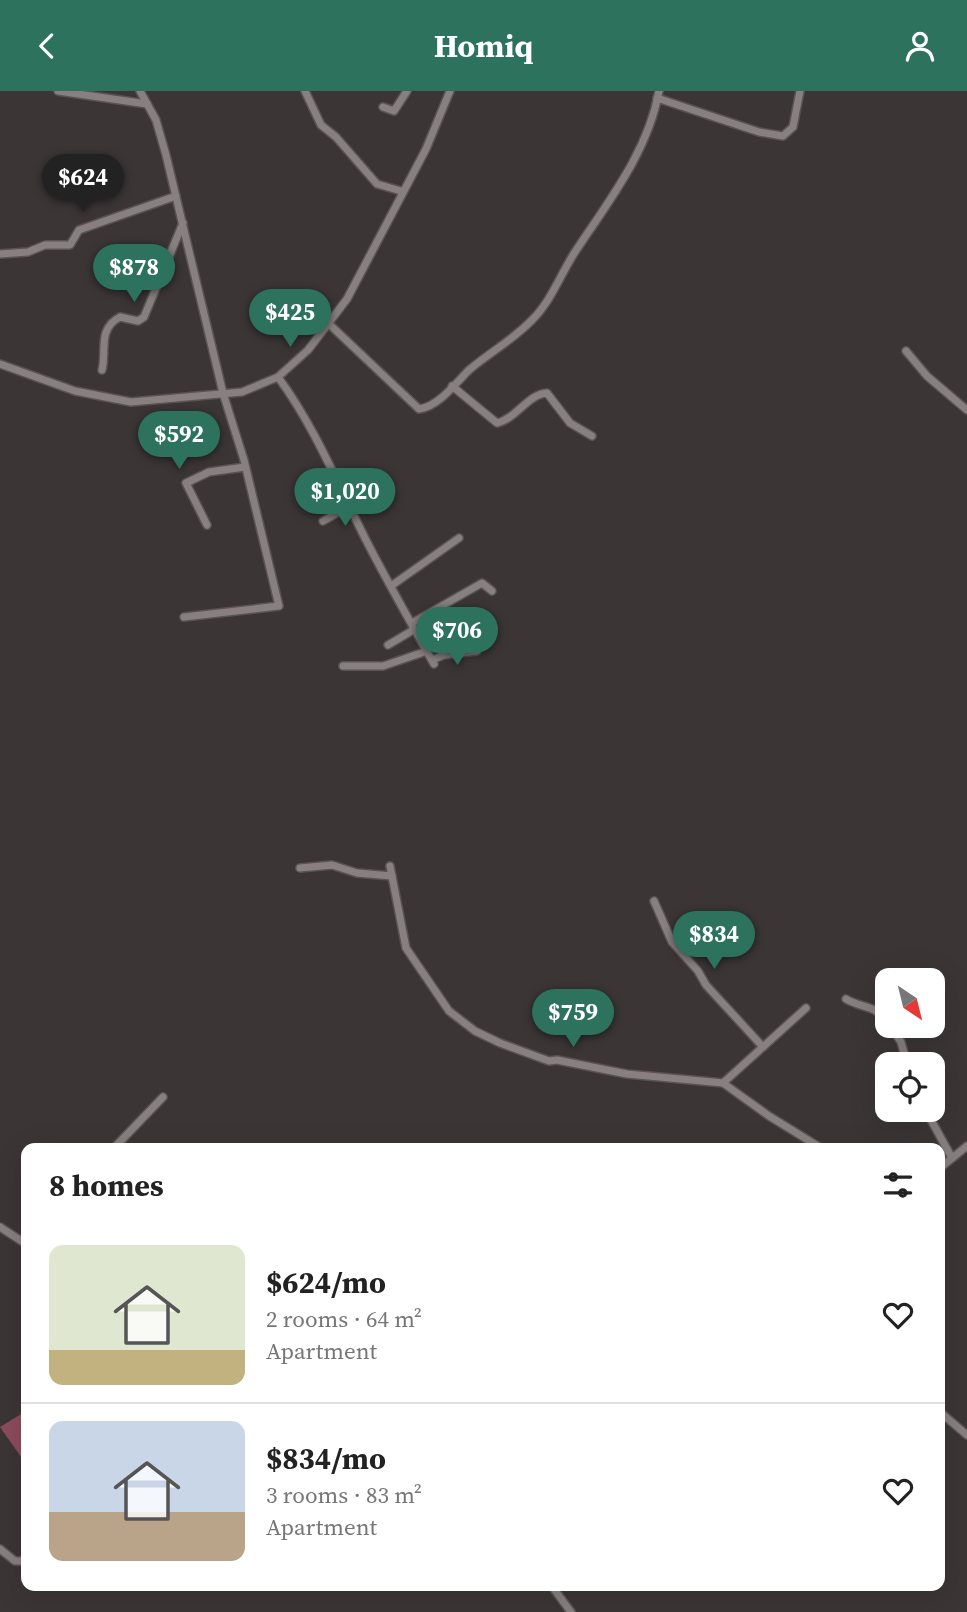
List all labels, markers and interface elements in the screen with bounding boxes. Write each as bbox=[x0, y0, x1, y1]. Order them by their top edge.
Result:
text: Homiq bbox=[434, 24, 533, 68]
icon: back bbox=[28, 27, 66, 65]
icon: person bbox=[901, 27, 939, 65]
pin: $624 bbox=[42, 155, 124, 214]
text: $624 bbox=[58, 161, 108, 193]
pin: $878 bbox=[93, 245, 175, 304]
text: $878 bbox=[109, 251, 159, 283]
pin: $425 bbox=[249, 289, 331, 349]
text: $425 bbox=[265, 296, 315, 328]
pin: $592 bbox=[138, 411, 220, 471]
text: $592 bbox=[154, 418, 204, 450]
pin: $1,020 bbox=[288, 469, 402, 528]
text: $1,020 bbox=[310, 475, 380, 507]
pin: $706 bbox=[416, 607, 498, 667]
text: $706 bbox=[432, 614, 482, 646]
pin: $834 bbox=[673, 911, 755, 971]
text: $834 bbox=[689, 918, 739, 950]
north arrow bbox=[875, 968, 945, 1038]
map controls bbox=[875, 968, 945, 1122]
pin: $759 bbox=[532, 989, 614, 1049]
text: $759 bbox=[548, 996, 598, 1028]
button: locate bbox=[875, 1052, 945, 1122]
text: 8 homes bbox=[49, 1165, 164, 1206]
icon: filters bbox=[879, 1166, 917, 1204]
text: $624/mo bbox=[266, 1262, 386, 1303]
icon: home bbox=[105, 1273, 189, 1357]
icon: heart bbox=[879, 1296, 917, 1334]
text: 2 rooms · 64 m² bbox=[266, 1303, 422, 1335]
text: Apartment bbox=[266, 1335, 377, 1367]
text: $834/mo bbox=[266, 1438, 386, 1479]
icon: home bbox=[105, 1449, 189, 1533]
icon: heart bbox=[879, 1472, 917, 1510]
text: 3 rooms · 83 m² bbox=[266, 1479, 422, 1511]
text: Apartment bbox=[266, 1511, 377, 1543]

